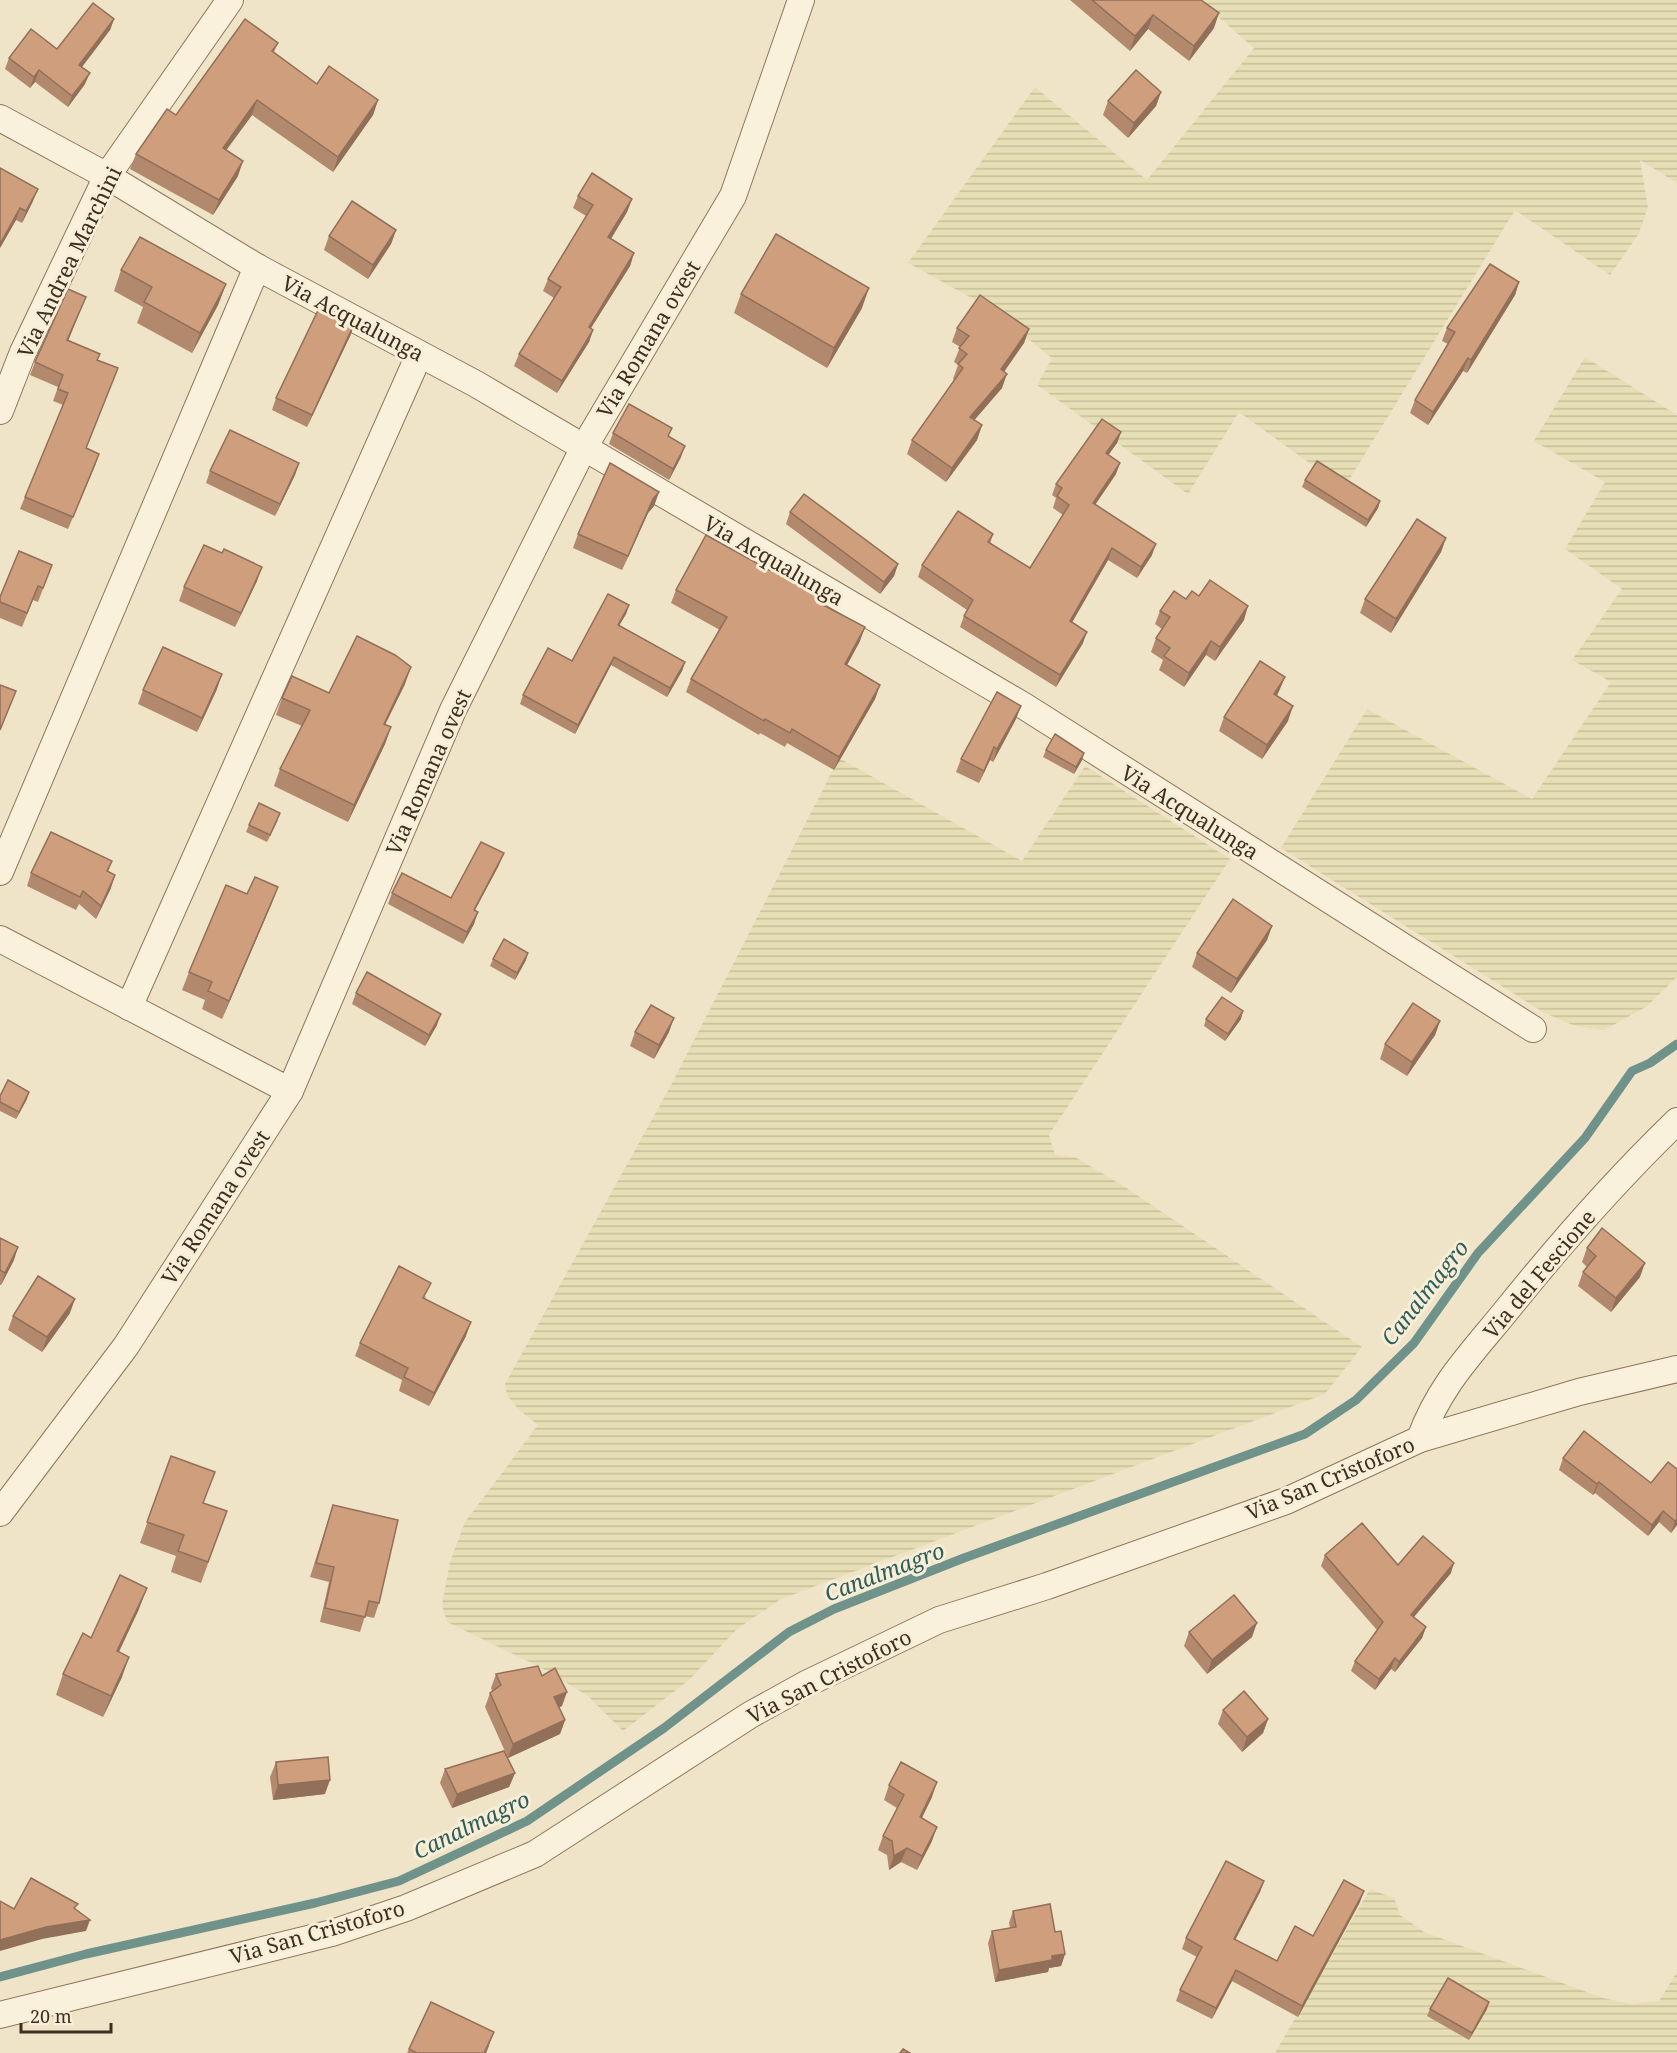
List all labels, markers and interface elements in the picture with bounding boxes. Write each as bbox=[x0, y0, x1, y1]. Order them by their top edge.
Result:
street label: Via Andrea Marchini bbox=[10, 161, 128, 362]
street label: Via Romana ovest bbox=[590, 255, 706, 423]
street label: Via Acqualunga bbox=[277, 269, 429, 367]
street label: Via Acqualunga bbox=[699, 509, 849, 611]
street label: Via Romana ovest bbox=[379, 685, 477, 859]
street label: Via Acqualunga bbox=[1116, 758, 1264, 866]
street label: Via Romana ovest bbox=[155, 1124, 275, 1290]
street label: Via del Fescione bbox=[1477, 1204, 1601, 1344]
water label: Canalmagro bbox=[1373, 1233, 1475, 1351]
street label: Via San Cristoforo bbox=[1241, 1430, 1419, 1526]
water label: Canalmagro bbox=[820, 1534, 948, 1608]
street label: Via San Cristoforo bbox=[742, 1622, 916, 1730]
water label: Canalmagro bbox=[408, 1783, 534, 1865]
street label: Via San Cristoforo bbox=[226, 1894, 408, 1970]
scale bar bbox=[21, 1996, 111, 2034]
text: 20 m bbox=[30, 2004, 72, 2028]

